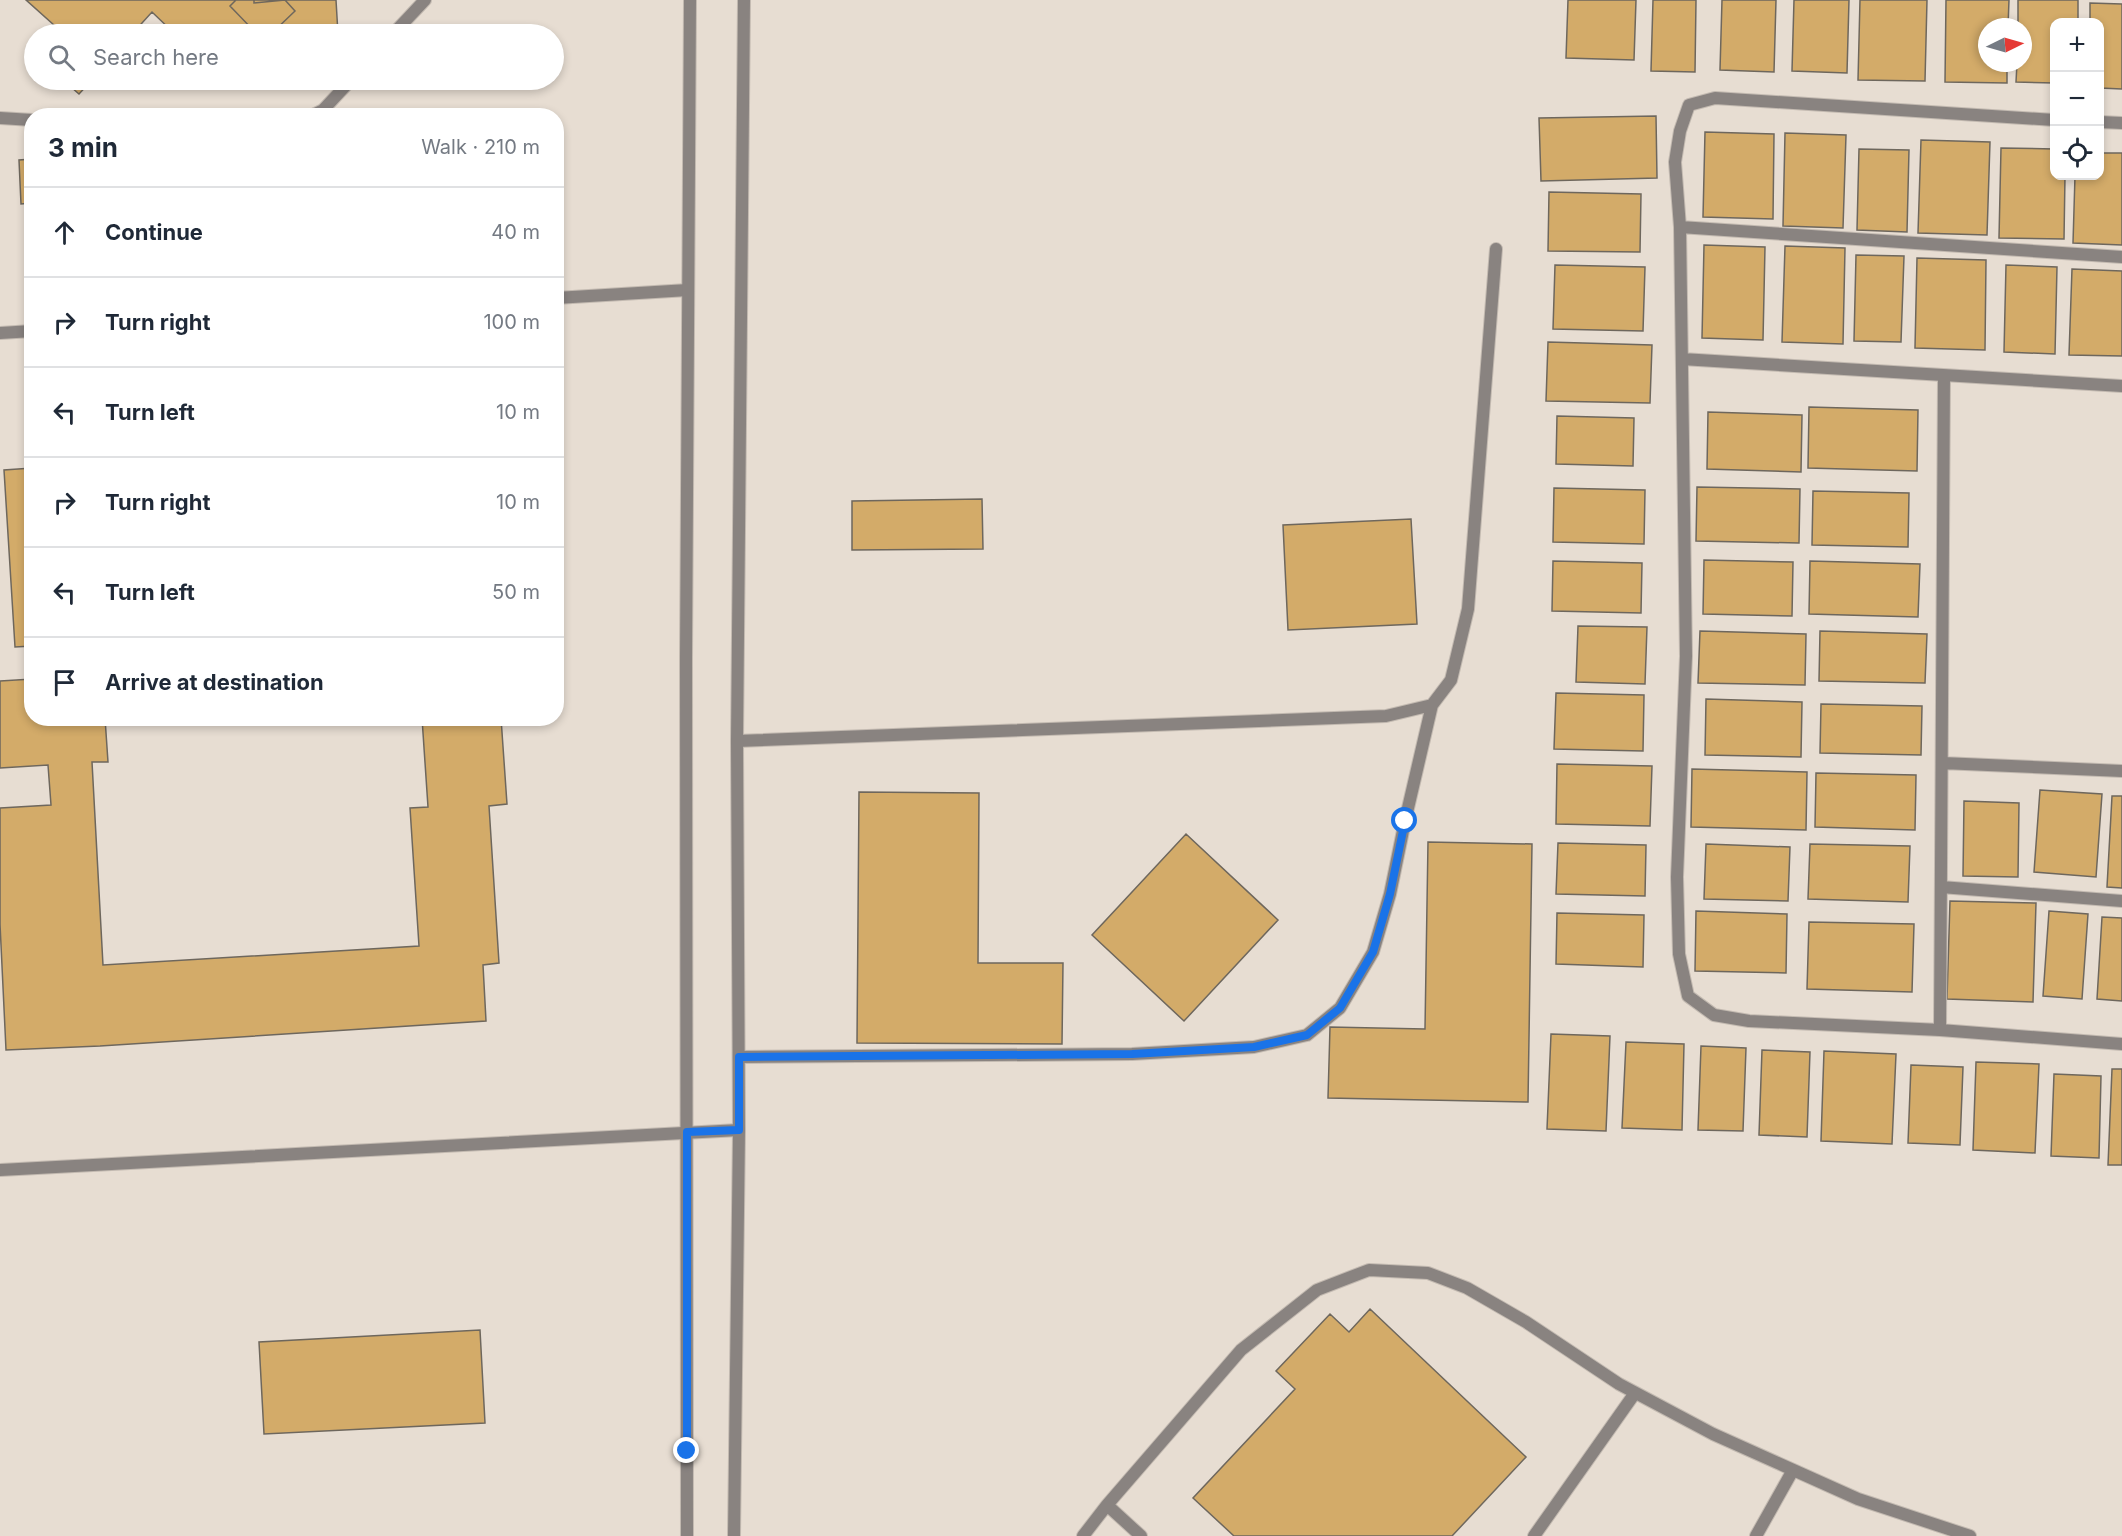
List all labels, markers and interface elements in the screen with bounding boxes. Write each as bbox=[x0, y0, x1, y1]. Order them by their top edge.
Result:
north arrow bbox=[1978, 18, 2032, 72]
map controls bbox=[2050, 18, 2104, 180]
button: + bbox=[2050, 18, 2104, 72]
search box bbox=[24, 24, 564, 90]
icon: search bbox=[45, 41, 78, 74]
text: Search here bbox=[93, 44, 219, 70]
button: − bbox=[2050, 72, 2104, 126]
button: locate bbox=[2050, 126, 2104, 180]
text: 3 min bbox=[48, 132, 118, 163]
text: Walk · 210 m bbox=[421, 135, 540, 159]
icon: ahead bbox=[48, 216, 81, 249]
text: Continue bbox=[105, 219, 203, 245]
text: 40 m bbox=[491, 220, 540, 244]
icon: right bbox=[48, 306, 81, 339]
text: Turn right bbox=[105, 309, 211, 335]
text: 100 m bbox=[483, 310, 540, 334]
icon: left bbox=[48, 396, 81, 429]
text: Turn left bbox=[105, 399, 195, 425]
text: 10 m bbox=[496, 400, 540, 424]
icon: right bbox=[48, 486, 81, 519]
text: Turn right bbox=[105, 489, 211, 515]
text: 10 m bbox=[496, 490, 540, 514]
icon: left bbox=[48, 576, 81, 609]
text: Turn left bbox=[105, 579, 195, 605]
text: 50 m bbox=[492, 580, 540, 604]
icon: arrive bbox=[48, 666, 81, 699]
text: Arrive at destination bbox=[105, 669, 324, 695]
route start bbox=[1391, 807, 1417, 833]
route end bbox=[673, 1437, 699, 1463]

